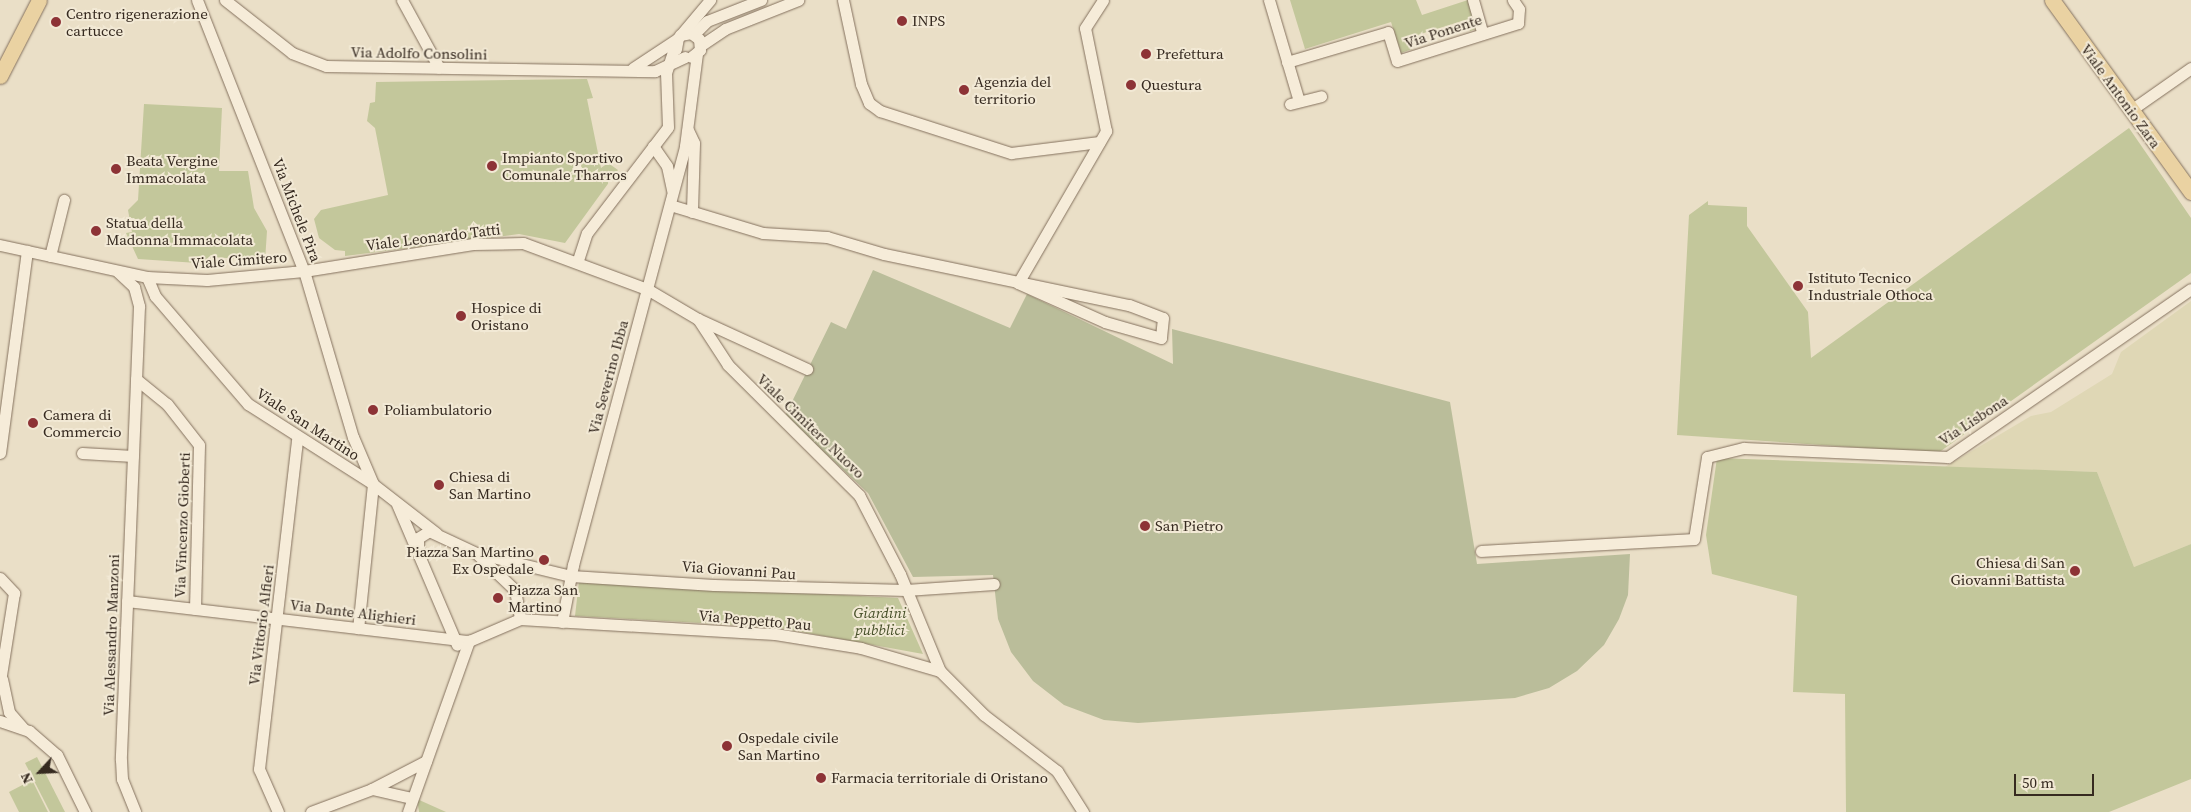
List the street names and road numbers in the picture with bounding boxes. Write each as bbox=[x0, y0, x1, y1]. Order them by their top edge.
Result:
street label: Via Ponente bbox=[1402, 10, 1484, 52]
street label: Viale Antonio Zara bbox=[2077, 40, 2165, 152]
street label: Via Adolfo Consolini bbox=[351, 43, 487, 63]
street label: Via Michele Pira bbox=[269, 156, 325, 264]
street label: Viale Leonardo Tatti bbox=[365, 220, 501, 254]
street label: Viale Cimitero bbox=[190, 248, 288, 272]
street label: Via Severino Ibba bbox=[584, 318, 632, 436]
street label: Viale Cimitero Nuovo bbox=[753, 370, 869, 482]
street label: Viale San Martino bbox=[253, 384, 363, 464]
street label: Via Lisbona bbox=[1935, 391, 2011, 449]
street label: Via Vincenzo Gioberti bbox=[170, 452, 194, 598]
street label: Via Alessandro Manzoni bbox=[99, 554, 123, 716]
street label: Via Giovanni Pau bbox=[681, 557, 797, 583]
street label: Via Vittorio Alfieri bbox=[245, 563, 277, 687]
street label: Via Dante Alighieri bbox=[289, 595, 417, 629]
street label: Via Peppetto Pau bbox=[698, 606, 812, 634]

